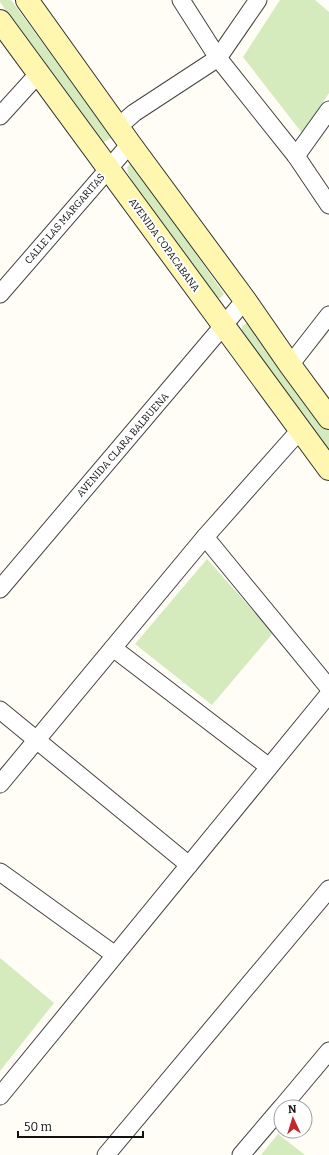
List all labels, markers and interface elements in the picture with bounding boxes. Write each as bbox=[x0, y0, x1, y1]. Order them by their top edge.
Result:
street label: CALLE LAS MARGARITAS bbox=[22, 171, 108, 267]
street label: AVENIDA COPACABANA bbox=[126, 196, 203, 295]
street label: AVENIDA CLARA BALBUENA bbox=[75, 390, 172, 499]
north arrow bbox=[273, 1099, 313, 1139]
text: N bbox=[288, 1103, 298, 1116]
scale bar bbox=[18, 1113, 143, 1139]
text: 50 m bbox=[24, 1120, 53, 1134]

